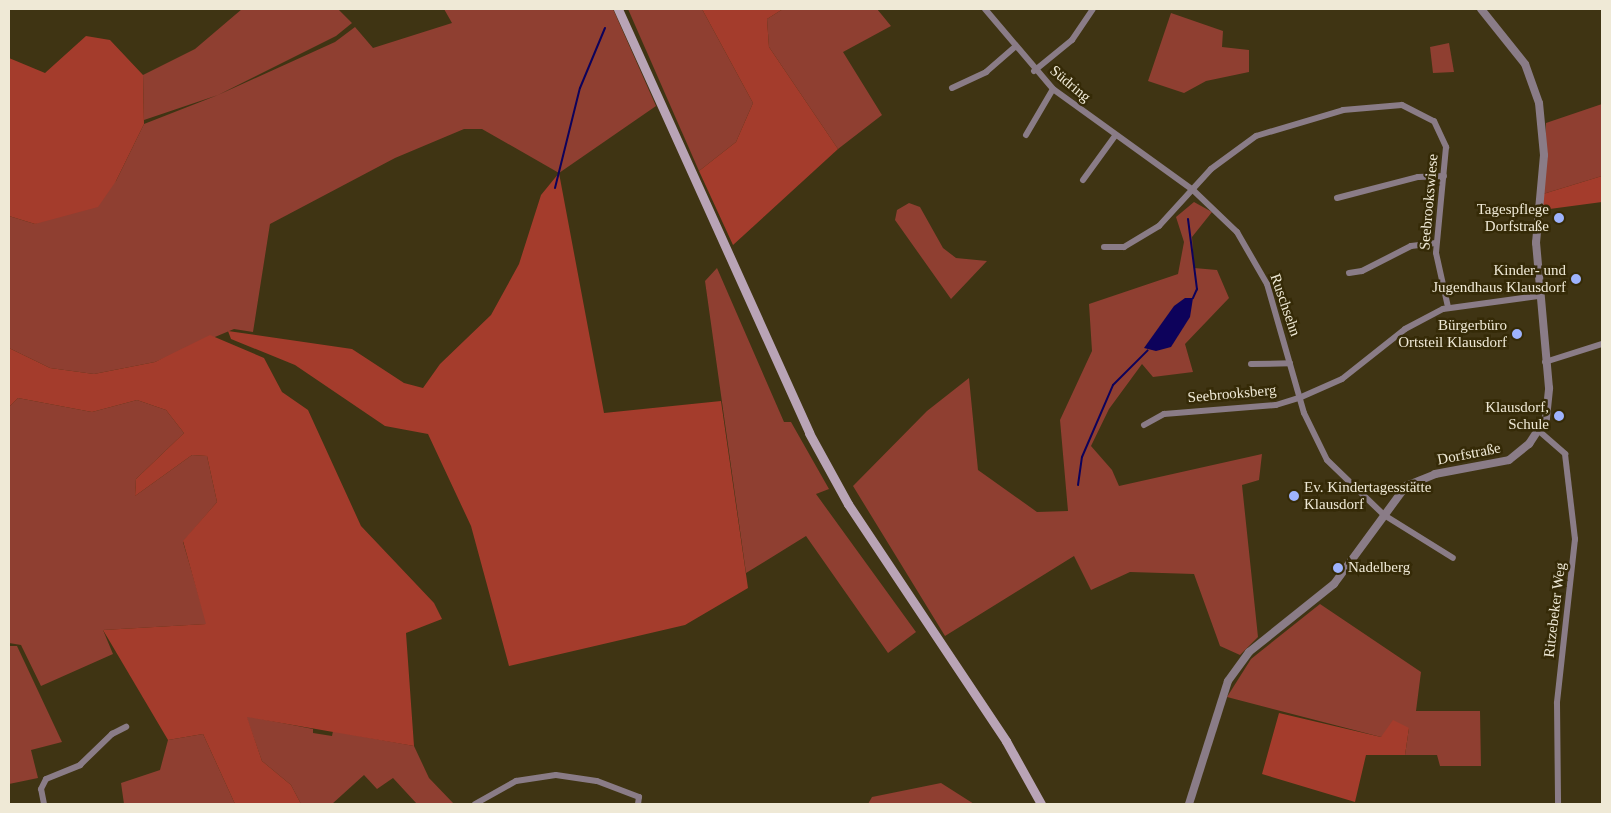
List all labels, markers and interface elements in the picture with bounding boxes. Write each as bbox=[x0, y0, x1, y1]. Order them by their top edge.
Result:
street label: Südring bbox=[1046, 62, 1094, 106]
street label: Seebrookswiese bbox=[1416, 153, 1442, 251]
place label: Tagespflege Dorfstraße bbox=[1477, 200, 1549, 235]
marker: Tagespflege Dorfstraße bbox=[1553, 212, 1565, 224]
place label: Kinder- und Jugendhaus Klausdorf bbox=[1432, 261, 1566, 296]
street label: Ruschsehn bbox=[1266, 271, 1304, 339]
marker: Kinder- und Jugendhaus Klausdorf bbox=[1570, 273, 1582, 285]
place label: Bürgerbüro Ortsteil Klausdorf bbox=[1398, 316, 1507, 351]
marker: Bürgerbüro Ortsteil Klausdorf bbox=[1511, 328, 1523, 340]
street label: Seebrooksberg bbox=[1187, 381, 1277, 407]
place label: Klausdorf, Schule bbox=[1485, 398, 1549, 433]
marker: Klausdorf, Schule bbox=[1553, 410, 1565, 422]
street label: Dorfstraße bbox=[1436, 439, 1502, 469]
place label: Ev. Kindertagesstätte Klausdorf bbox=[1304, 478, 1431, 513]
marker: Ev. Kindertagesstätte Klausdorf bbox=[1288, 490, 1300, 502]
place label: Nadelberg bbox=[1348, 559, 1410, 577]
street label: Ritzebeker Weg bbox=[1540, 561, 1570, 659]
marker: Nadelberg bbox=[1332, 562, 1344, 574]

